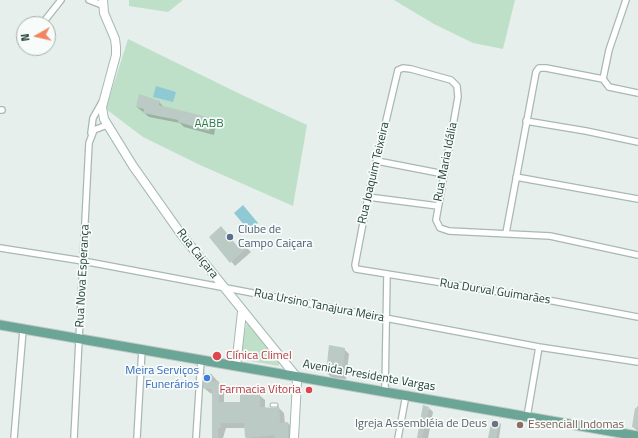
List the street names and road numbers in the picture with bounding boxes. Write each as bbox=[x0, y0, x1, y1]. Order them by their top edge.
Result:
street label: Rua Joaquim Teixeira bbox=[355, 121, 393, 225]
street label: Rua Maria Idália bbox=[431, 121, 461, 203]
street label: Rua Nova Esperança bbox=[73, 224, 93, 328]
street label: Rua Caiçara bbox=[173, 226, 221, 282]
street label: Rua Durval Guimarães bbox=[439, 276, 551, 308]
street label: Rua Ursino Tanajura Meira bbox=[253, 286, 385, 326]
street label: Avenida Presidente Vargas bbox=[302, 357, 436, 395]

